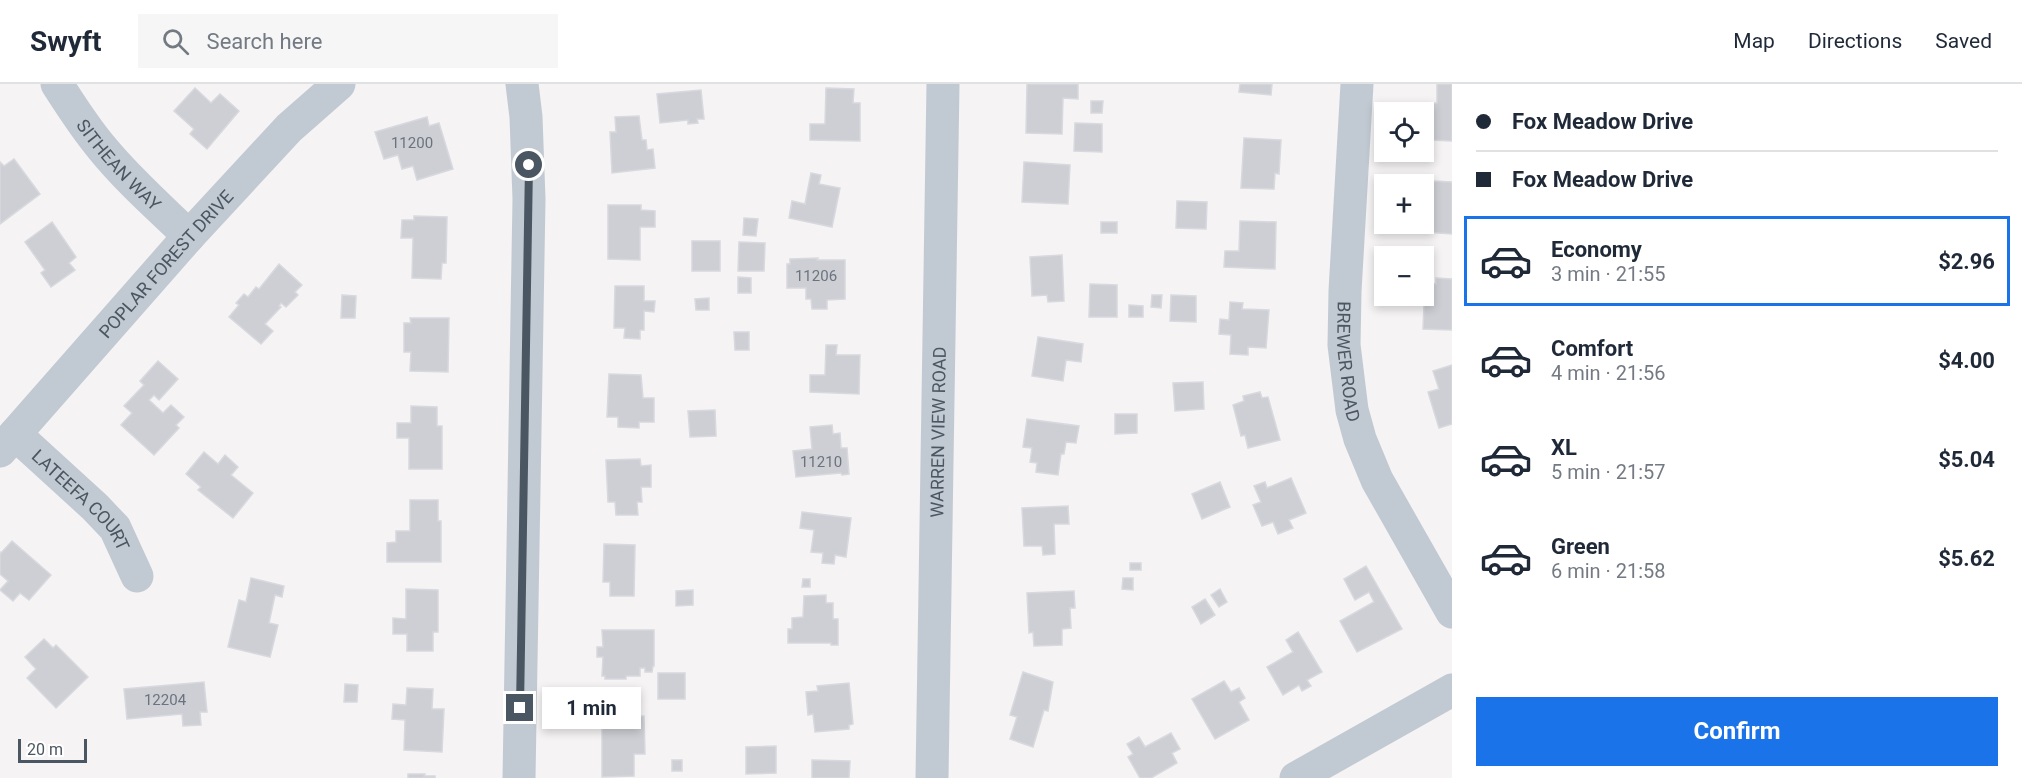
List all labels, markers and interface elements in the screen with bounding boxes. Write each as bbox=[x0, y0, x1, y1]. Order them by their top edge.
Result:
search box bbox=[138, 14, 558, 68]
text: Swyft bbox=[30, 25, 102, 58]
icon: search bbox=[159, 25, 192, 58]
text: Search here bbox=[207, 29, 322, 54]
text: Map bbox=[1733, 29, 1775, 53]
text: Directions bbox=[1808, 29, 1902, 53]
text: Saved bbox=[1935, 29, 1992, 53]
map controls bbox=[1374, 102, 1434, 306]
button: locate bbox=[1374, 102, 1434, 162]
text: Fox Meadow Drive bbox=[1512, 109, 1693, 134]
street label: SITHEAN WAY bbox=[73, 115, 166, 215]
house number: 11200 bbox=[391, 134, 433, 152]
route start bbox=[515, 151, 542, 178]
text: Fox Meadow Drive bbox=[1512, 167, 1693, 192]
button: + bbox=[1374, 174, 1434, 234]
street label: POPLAR FOREST DRIVE bbox=[94, 185, 237, 342]
icon: car bbox=[1479, 234, 1533, 288]
text: Economy bbox=[1551, 237, 1642, 262]
button: − bbox=[1374, 246, 1434, 306]
text: $2.96 bbox=[1938, 249, 1995, 274]
text: 3 min · 21:55 bbox=[1551, 262, 1666, 286]
house number: 11206 bbox=[795, 267, 837, 285]
street label: BREWER ROAD bbox=[1333, 301, 1365, 424]
icon: car bbox=[1479, 333, 1533, 387]
text: Comfort bbox=[1551, 336, 1633, 361]
street label: WARREN VIEW ROAD bbox=[926, 346, 949, 518]
text: $4.00 bbox=[1938, 348, 1995, 373]
text: 4 min · 21:56 bbox=[1551, 361, 1666, 385]
icon: car bbox=[1479, 432, 1533, 486]
text: XL bbox=[1551, 435, 1577, 460]
street label: LATEEFA COURT bbox=[28, 445, 134, 554]
text: $5.04 bbox=[1938, 447, 1995, 472]
house number: 11210 bbox=[800, 453, 842, 471]
text: 5 min · 21:57 bbox=[1551, 460, 1666, 484]
icon: car bbox=[1479, 531, 1533, 585]
text: Green bbox=[1551, 534, 1610, 559]
text: $5.62 bbox=[1938, 546, 1995, 571]
text: 6 min · 21:58 bbox=[1551, 559, 1666, 583]
callout: 1 min bbox=[541, 687, 640, 729]
house number: 12204 bbox=[144, 691, 187, 709]
route end bbox=[506, 694, 533, 721]
text: 1 min bbox=[566, 696, 617, 720]
button: Confirm bbox=[1476, 697, 1998, 766]
scale bar bbox=[18, 736, 87, 764]
text: 20 m bbox=[27, 740, 63, 759]

